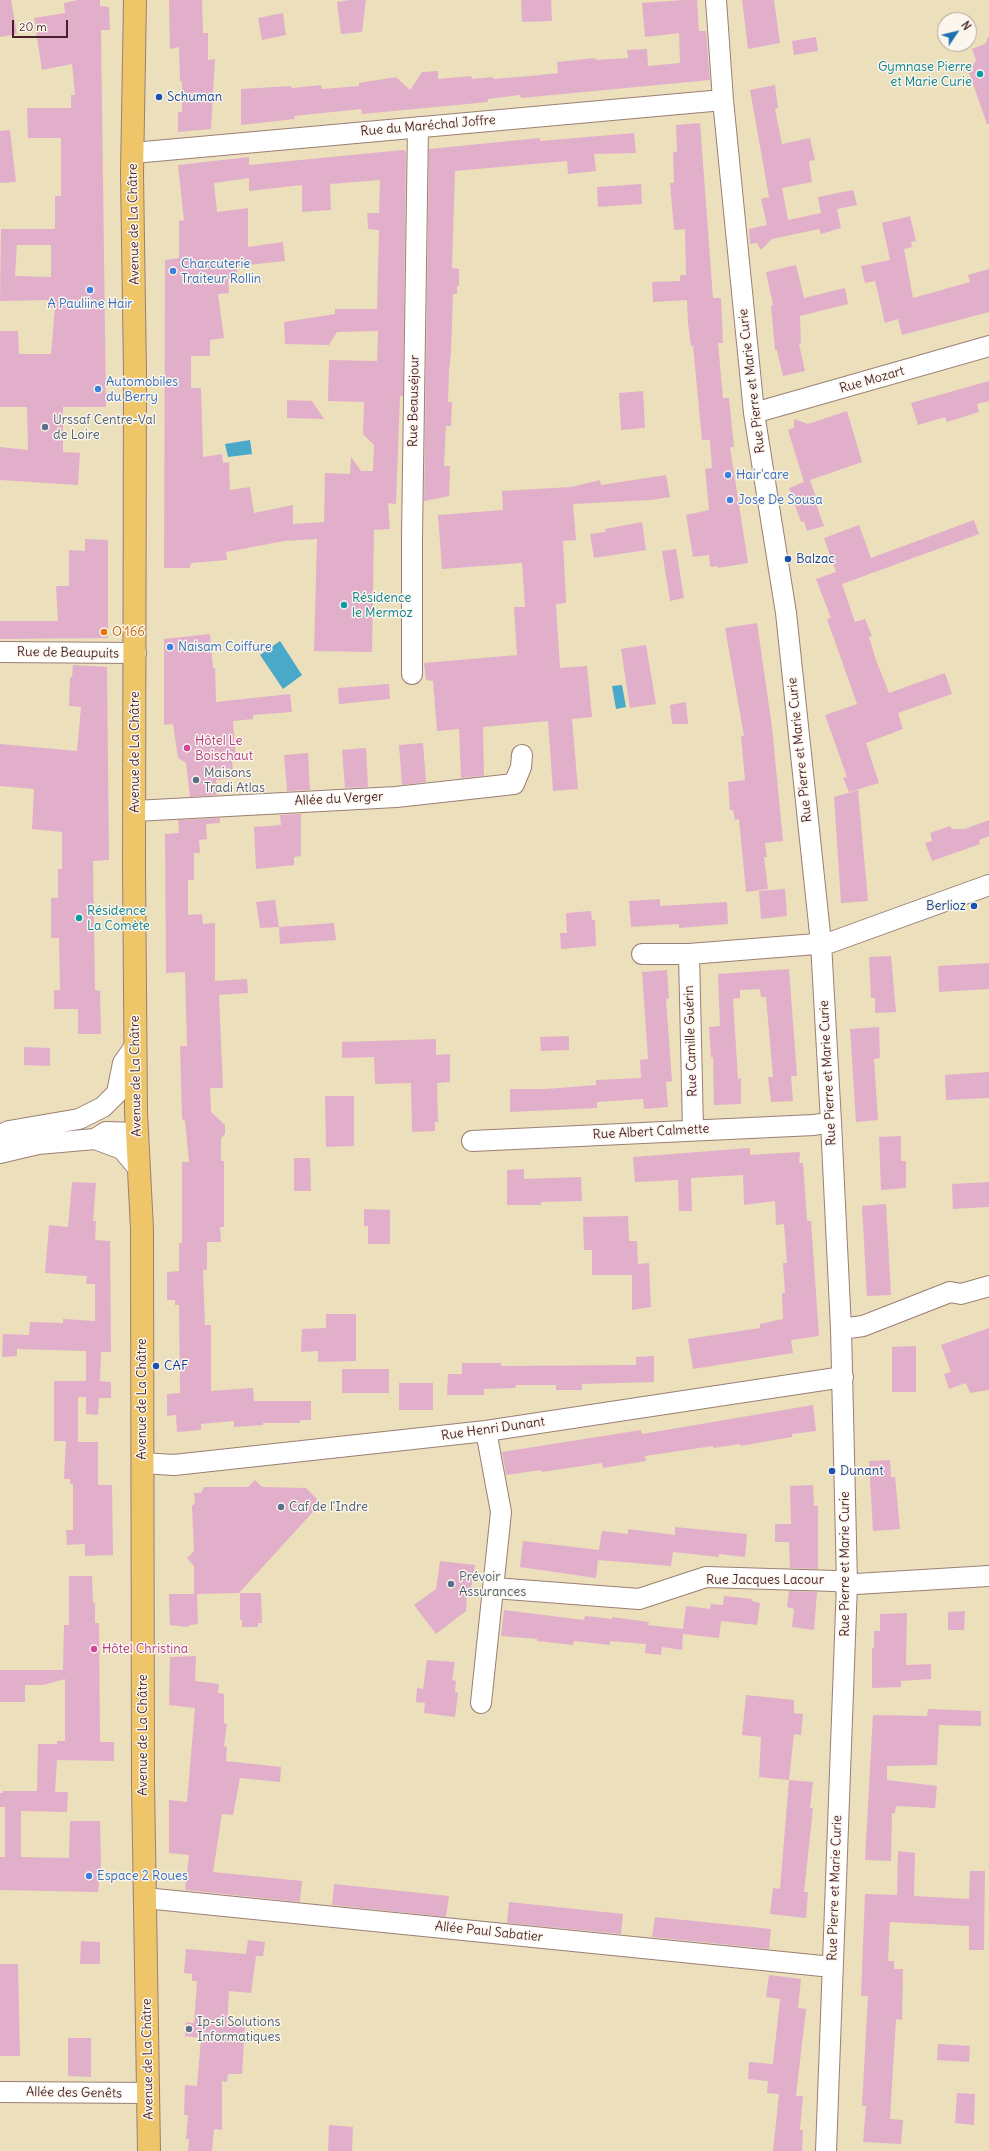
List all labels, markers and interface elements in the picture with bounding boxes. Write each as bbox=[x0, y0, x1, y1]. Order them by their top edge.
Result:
scale bar bbox=[14, 12, 70, 38]
north arrow bbox=[937, 12, 977, 52]
text: 20 m bbox=[19, 19, 47, 34]
text: N bbox=[958, 19, 974, 33]
place label: Gymnase Pierre et Marie Curie bbox=[878, 59, 972, 90]
marker: Gymnase Pierre et Marie Curie bbox=[975, 69, 985, 79]
place label: Schuman bbox=[167, 89, 222, 105]
marker: Schuman bbox=[154, 92, 164, 102]
street label: Rue du Maréchal Joffre bbox=[360, 112, 496, 140]
street label: Avenue de La Châtre bbox=[125, 163, 143, 285]
place label: Charcuterie Traiteur Rollin bbox=[181, 256, 261, 287]
marker: Charcuterie Traiteur Rollin bbox=[168, 266, 178, 276]
marker: A Pauliine Hair bbox=[85, 285, 95, 295]
place label: A Pauliine Hair bbox=[47, 296, 133, 312]
street label: Rue Pierre et Marie Curie bbox=[735, 308, 769, 454]
street label: Rue Beauséjour bbox=[405, 355, 423, 447]
street label: Rue Mozart bbox=[838, 363, 906, 397]
place label: Automobiles du Berry bbox=[106, 374, 178, 405]
marker: Automobiles du Berry bbox=[93, 384, 103, 394]
place label: Urssaf Centre-Val de Loire bbox=[53, 412, 156, 443]
marker: Urssaf Centre-Val de Loire bbox=[40, 422, 50, 432]
place label: Hair'care bbox=[736, 467, 789, 483]
marker: Hair'care bbox=[723, 470, 733, 480]
place label: Jose De Sousa bbox=[738, 492, 823, 508]
marker: Jose De Sousa bbox=[725, 495, 735, 505]
place label: Balzac bbox=[796, 551, 835, 567]
marker: Balzac bbox=[783, 554, 793, 564]
place label: Résidence le Mermoz bbox=[352, 590, 413, 621]
marker: Résidence le Mermoz bbox=[339, 600, 349, 610]
place label: O'166 bbox=[112, 624, 145, 640]
marker: O'166 bbox=[99, 627, 109, 637]
place label: Naisam Coiffure bbox=[178, 639, 272, 655]
marker: Naisam Coiffure bbox=[165, 642, 175, 652]
street label: Rue de Beaupuits bbox=[17, 644, 119, 662]
street label: Rue Pierre et Marie Curie bbox=[785, 677, 815, 823]
street label: Avenue de La Châtre bbox=[127, 691, 143, 813]
place label: Hôtel Le Boischaut bbox=[195, 733, 253, 764]
marker: Hôtel Le Boischaut bbox=[182, 743, 192, 753]
place label: Maisons Tradi Atlas bbox=[204, 765, 265, 796]
marker: Maisons Tradi Atlas bbox=[191, 775, 201, 785]
street label: Allée du Verger bbox=[294, 789, 384, 809]
place label: Berlioz bbox=[926, 898, 966, 914]
marker: Berlioz bbox=[969, 901, 979, 911]
place label: Résidence La Comète bbox=[87, 903, 150, 934]
marker: Résidence La Comète bbox=[74, 913, 84, 923]
street label: Rue Camille Guérin bbox=[681, 985, 701, 1097]
street label: Rue Pierre et Marie Curie bbox=[816, 1000, 840, 1146]
street label: Avenue de La Châtre bbox=[127, 1015, 145, 1137]
street label: Rue Albert Calmette bbox=[592, 1121, 710, 1143]
street label: Avenue de La Châtre bbox=[134, 1338, 150, 1460]
place label: CAF bbox=[164, 1358, 188, 1374]
marker: CAF bbox=[151, 1361, 161, 1371]
street label: Rue Henri Dunant bbox=[440, 1414, 546, 1444]
place label: Dunant bbox=[840, 1463, 884, 1479]
marker: Dunant bbox=[827, 1466, 837, 1476]
street label: Rue Pierre et Marie Curie bbox=[837, 1491, 853, 1637]
place label: Caf de l'Indre bbox=[289, 1499, 368, 1515]
marker: Caf de l'Indre bbox=[276, 1502, 286, 1512]
place label: Prévoir Assurances bbox=[459, 1569, 526, 1600]
street label: Rue Jacques Lacour bbox=[706, 1572, 824, 1588]
marker: Prévoir Assurances bbox=[446, 1579, 456, 1589]
place label: Hôtel Christina bbox=[102, 1641, 188, 1657]
marker: Hôtel Christina bbox=[89, 1644, 99, 1654]
street label: Avenue de La Châtre bbox=[135, 1674, 151, 1796]
street label: Rue Pierre et Marie Curie bbox=[825, 1815, 845, 1961]
place label: Espace 2 Roues bbox=[97, 1868, 188, 1884]
marker: Espace 2 Roues bbox=[84, 1871, 94, 1881]
street label: Allée Paul Sabatier bbox=[434, 1919, 544, 1945]
street label: Avenue de La Châtre bbox=[139, 1998, 157, 2120]
place label: Ip-si Solutions Informatiques bbox=[197, 2014, 280, 2045]
marker: Ip-si Solutions Informatiques bbox=[184, 2024, 194, 2034]
street label: Allée des Genêts bbox=[26, 2084, 122, 2102]

